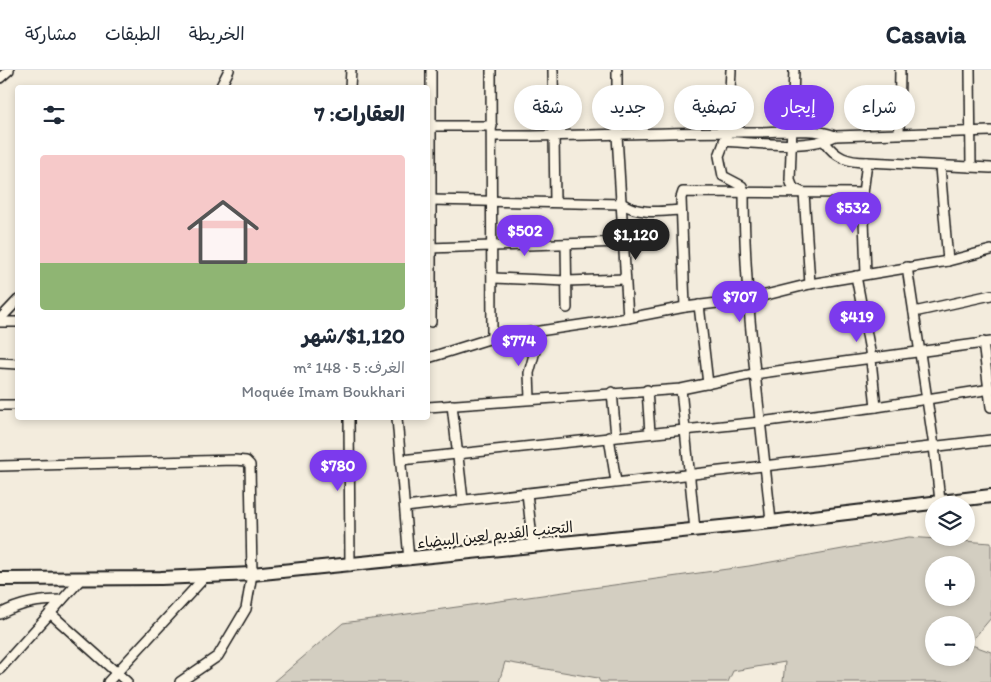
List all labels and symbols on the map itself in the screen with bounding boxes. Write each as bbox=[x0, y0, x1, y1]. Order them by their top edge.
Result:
pin: $532 bbox=[823, 191, 883, 234]
pin: $502 bbox=[495, 214, 555, 257]
pin: $1,120 bbox=[595, 218, 677, 261]
pin: $707 bbox=[710, 280, 770, 323]
pin: $419 bbox=[827, 300, 887, 343]
pin: $774 bbox=[489, 324, 549, 367]
pin: $780 bbox=[308, 450, 368, 492]
street label: التجنب القديم لعين البيضاء bbox=[416, 518, 574, 554]

